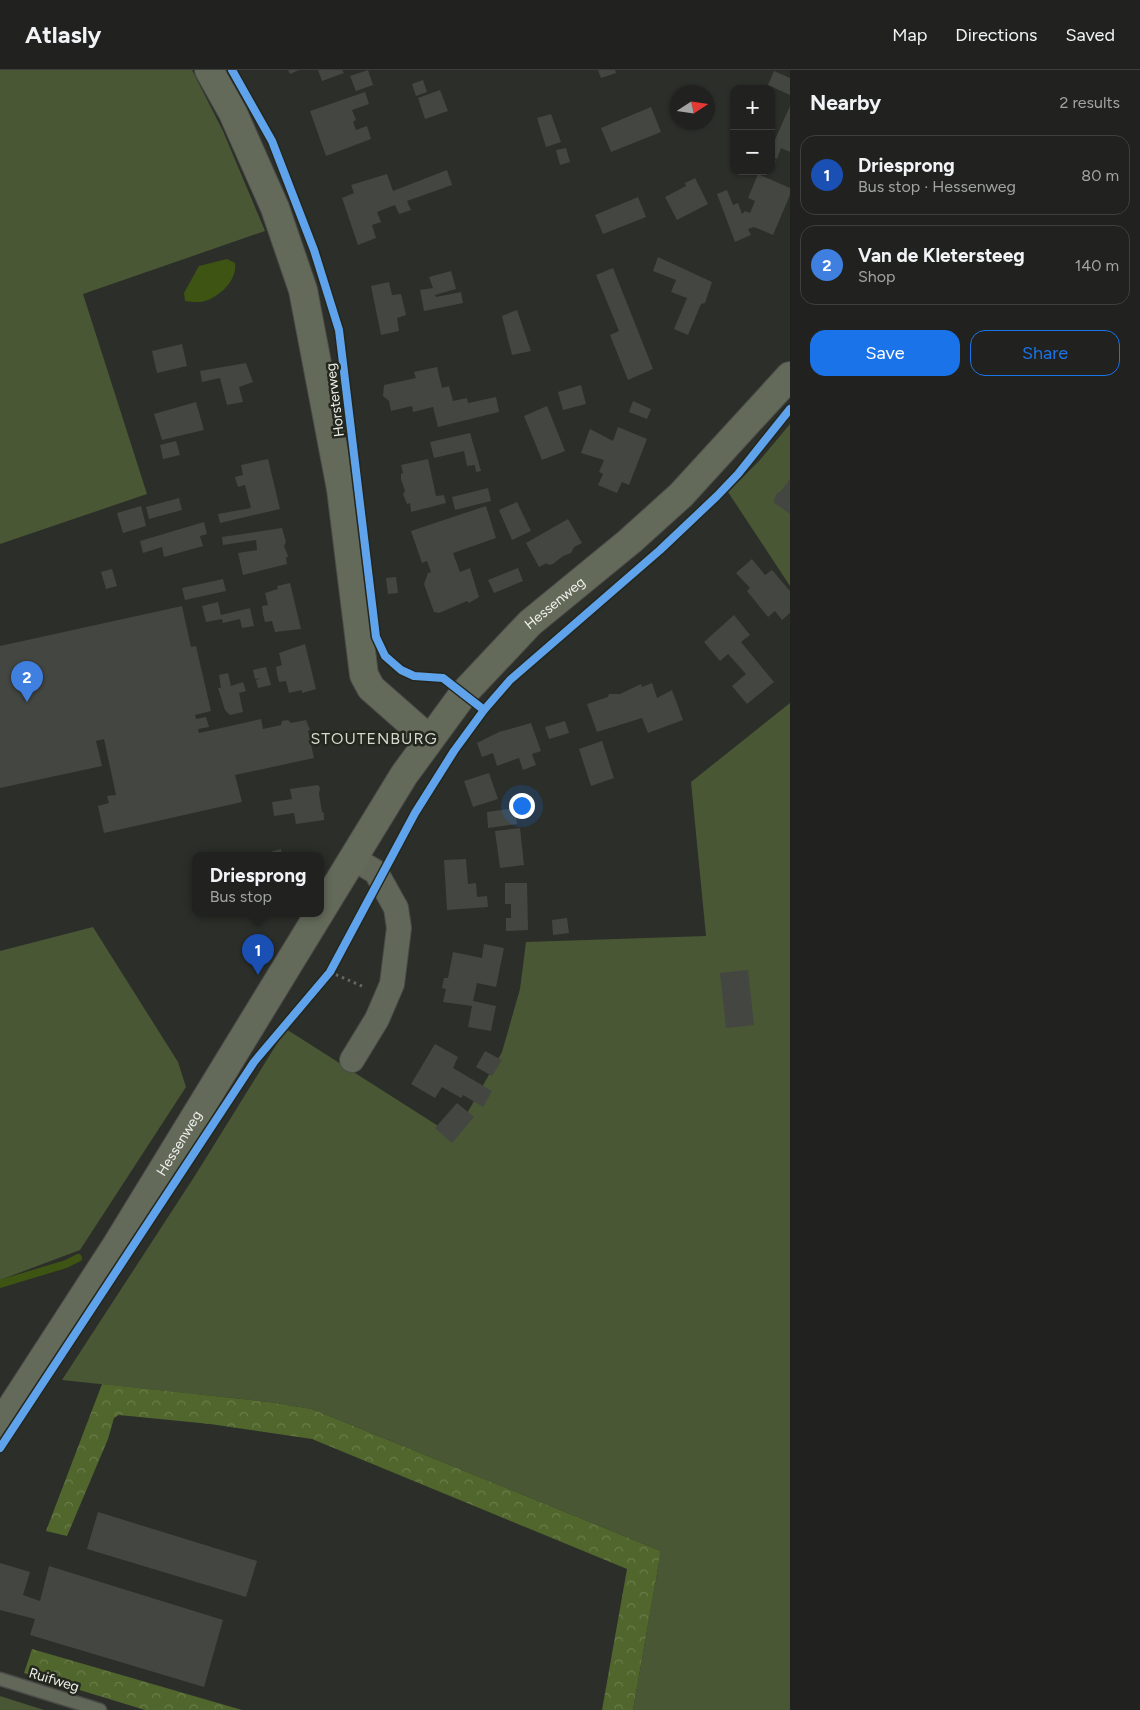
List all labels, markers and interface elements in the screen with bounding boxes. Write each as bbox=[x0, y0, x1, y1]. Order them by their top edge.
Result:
text: Atlasly bbox=[25, 20, 101, 49]
text: Map bbox=[892, 24, 927, 46]
text: Directions bbox=[955, 24, 1037, 46]
text: Saved bbox=[1065, 24, 1115, 46]
north arrow bbox=[670, 85, 715, 130]
map controls bbox=[730, 85, 775, 175]
button: + bbox=[730, 85, 775, 130]
text: Nearby bbox=[810, 90, 881, 115]
text: 2 results bbox=[1060, 93, 1120, 112]
button: − bbox=[730, 130, 775, 175]
text: Driesprong bbox=[858, 154, 955, 177]
text: 1 bbox=[824, 166, 830, 185]
text: 80 m bbox=[1081, 166, 1119, 185]
text: Bus stop · Hessenweg bbox=[858, 177, 1016, 196]
text: Van de Kletersteeg bbox=[858, 244, 1025, 267]
text: 2 bbox=[822, 256, 832, 275]
text: 140 m bbox=[1075, 256, 1119, 275]
text: Shop bbox=[858, 267, 896, 286]
button: Save bbox=[810, 330, 960, 376]
button: Share bbox=[970, 330, 1120, 376]
street label: Horsterweg bbox=[322, 362, 348, 438]
street label: Hessenweg bbox=[521, 573, 588, 633]
pin: 2 bbox=[11, 661, 43, 702]
district label: STOUTENBURG bbox=[310, 729, 438, 748]
your location bbox=[509, 793, 535, 819]
popup bbox=[192, 852, 324, 917]
text: Driesprong bbox=[210, 864, 306, 887]
text: Bus stop bbox=[210, 887, 272, 906]
pin: 1 bbox=[242, 934, 274, 975]
street label: Hessenweg bbox=[153, 1107, 205, 1179]
street label: Ruifweg bbox=[27, 1664, 81, 1696]

